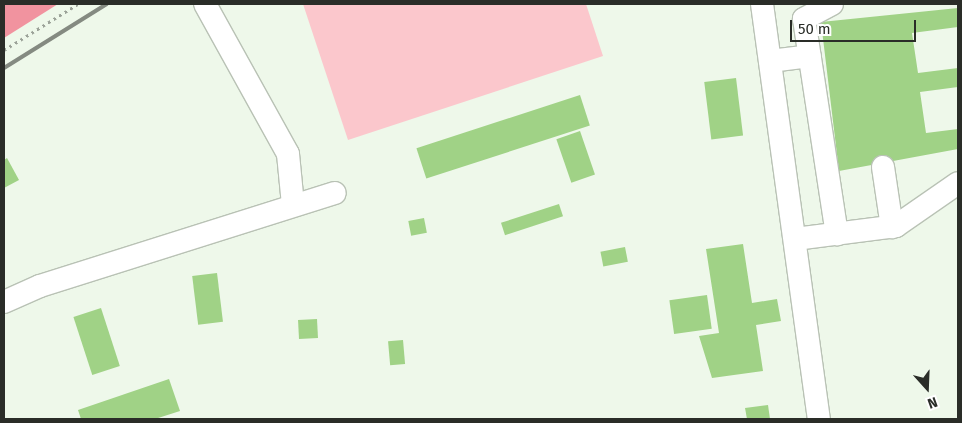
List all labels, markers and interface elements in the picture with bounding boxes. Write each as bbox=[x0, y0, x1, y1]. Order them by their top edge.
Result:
scale bar bbox=[792, 10, 918, 42]
text: 50 m bbox=[798, 20, 831, 38]
north arrow bbox=[902, 363, 952, 413]
text: N bbox=[925, 393, 940, 412]

